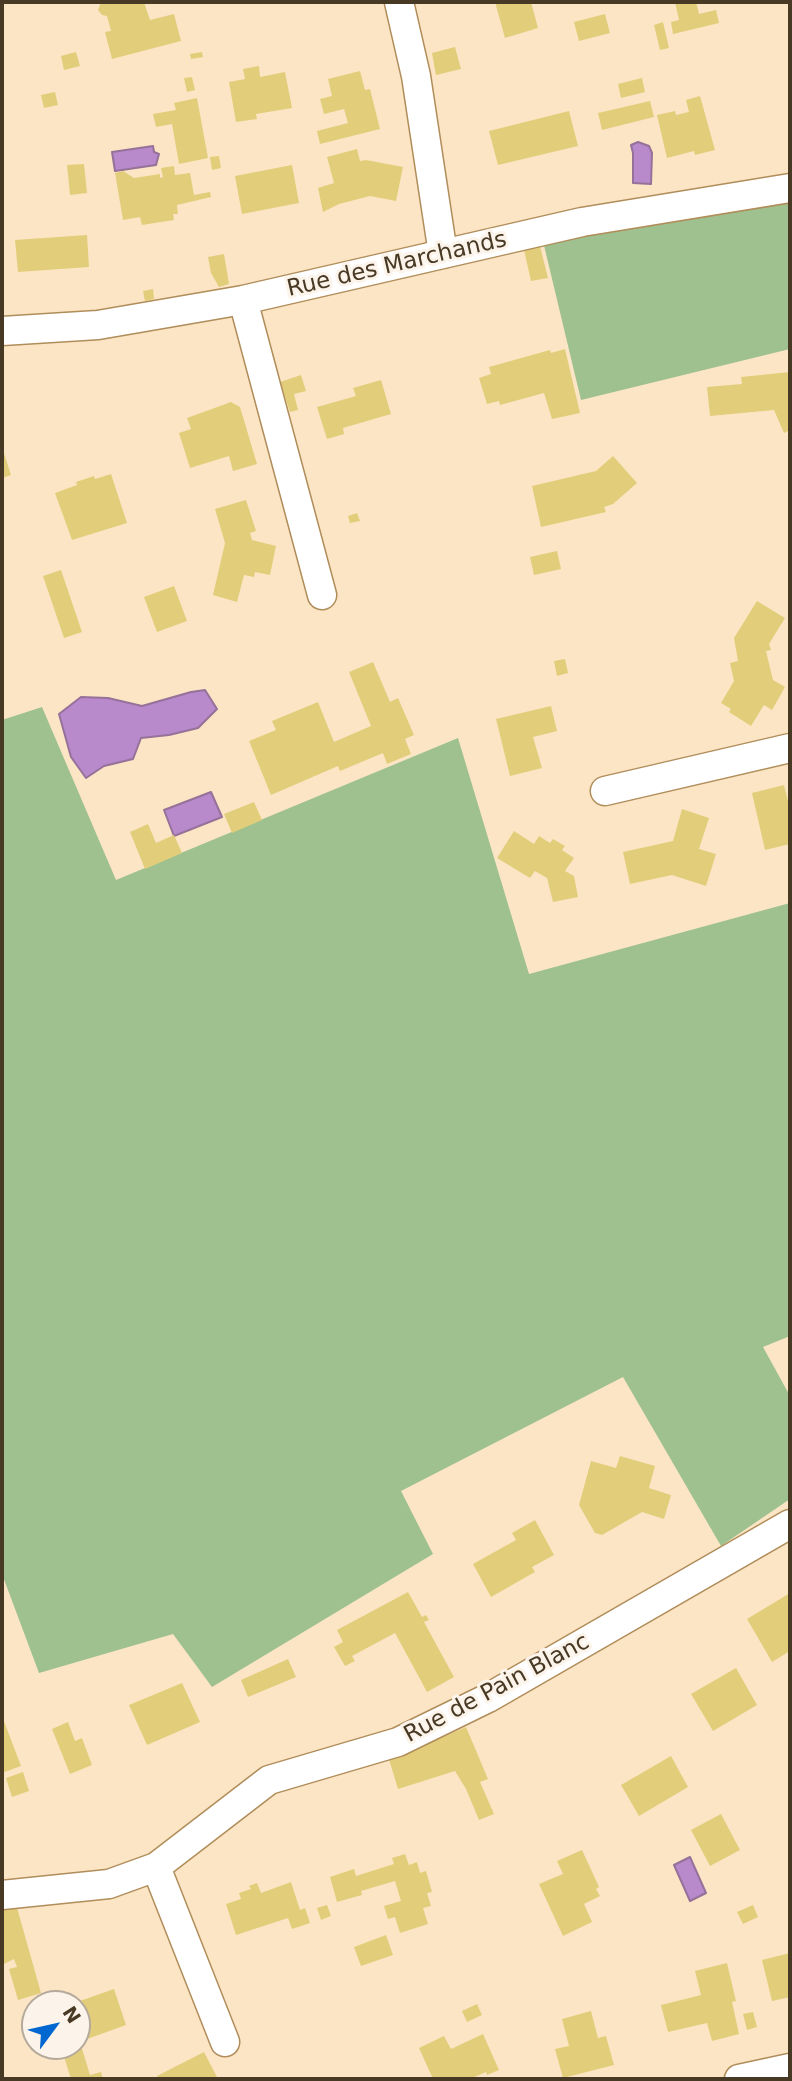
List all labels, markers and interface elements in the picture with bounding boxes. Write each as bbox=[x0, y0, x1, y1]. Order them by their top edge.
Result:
street label: Rue des Marchands bbox=[285, 226, 509, 304]
street label: Rue de Pain Blanc bbox=[400, 1629, 594, 1749]
north arrow bbox=[21, 1990, 91, 2060]
text: N bbox=[58, 2002, 85, 2027]

